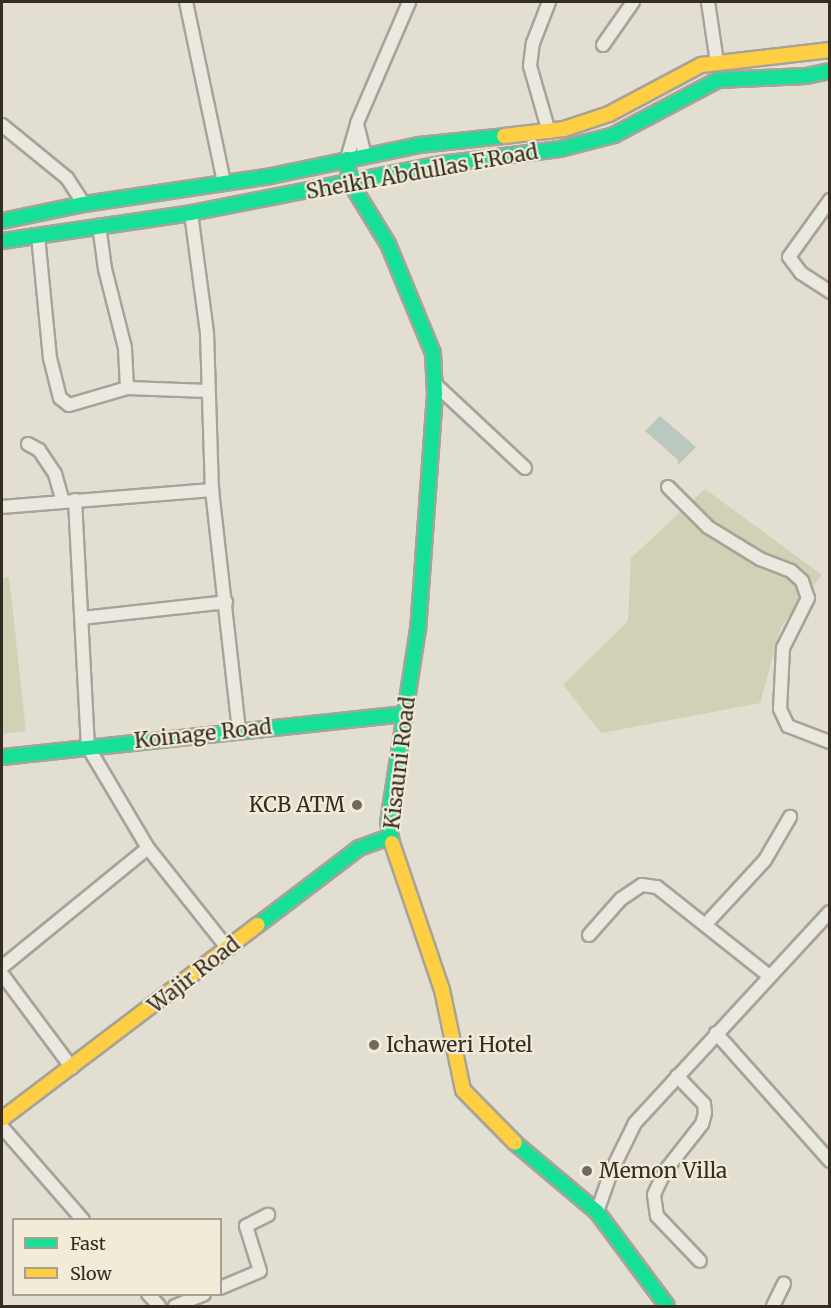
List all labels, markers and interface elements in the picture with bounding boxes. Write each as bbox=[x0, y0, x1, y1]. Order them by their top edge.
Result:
street label: Sheikh Abdullas F.Road bbox=[304, 139, 540, 205]
street label: Kisauni Road bbox=[379, 695, 421, 831]
street label: Koinage Road bbox=[133, 714, 273, 754]
place label: KCB ATM bbox=[249, 792, 345, 818]
marker: KCB ATM bbox=[350, 798, 364, 812]
street label: Wajir Road bbox=[143, 931, 245, 1019]
place label: Ichaweri Hotel bbox=[386, 1032, 533, 1058]
marker: Ichaweri Hotel bbox=[367, 1038, 381, 1052]
place label: Memon Villa bbox=[599, 1158, 727, 1184]
marker: Memon Villa bbox=[580, 1164, 594, 1178]
legend bbox=[12, 1218, 222, 1296]
text: Fast bbox=[70, 1232, 106, 1255]
text: Slow bbox=[70, 1262, 112, 1285]

